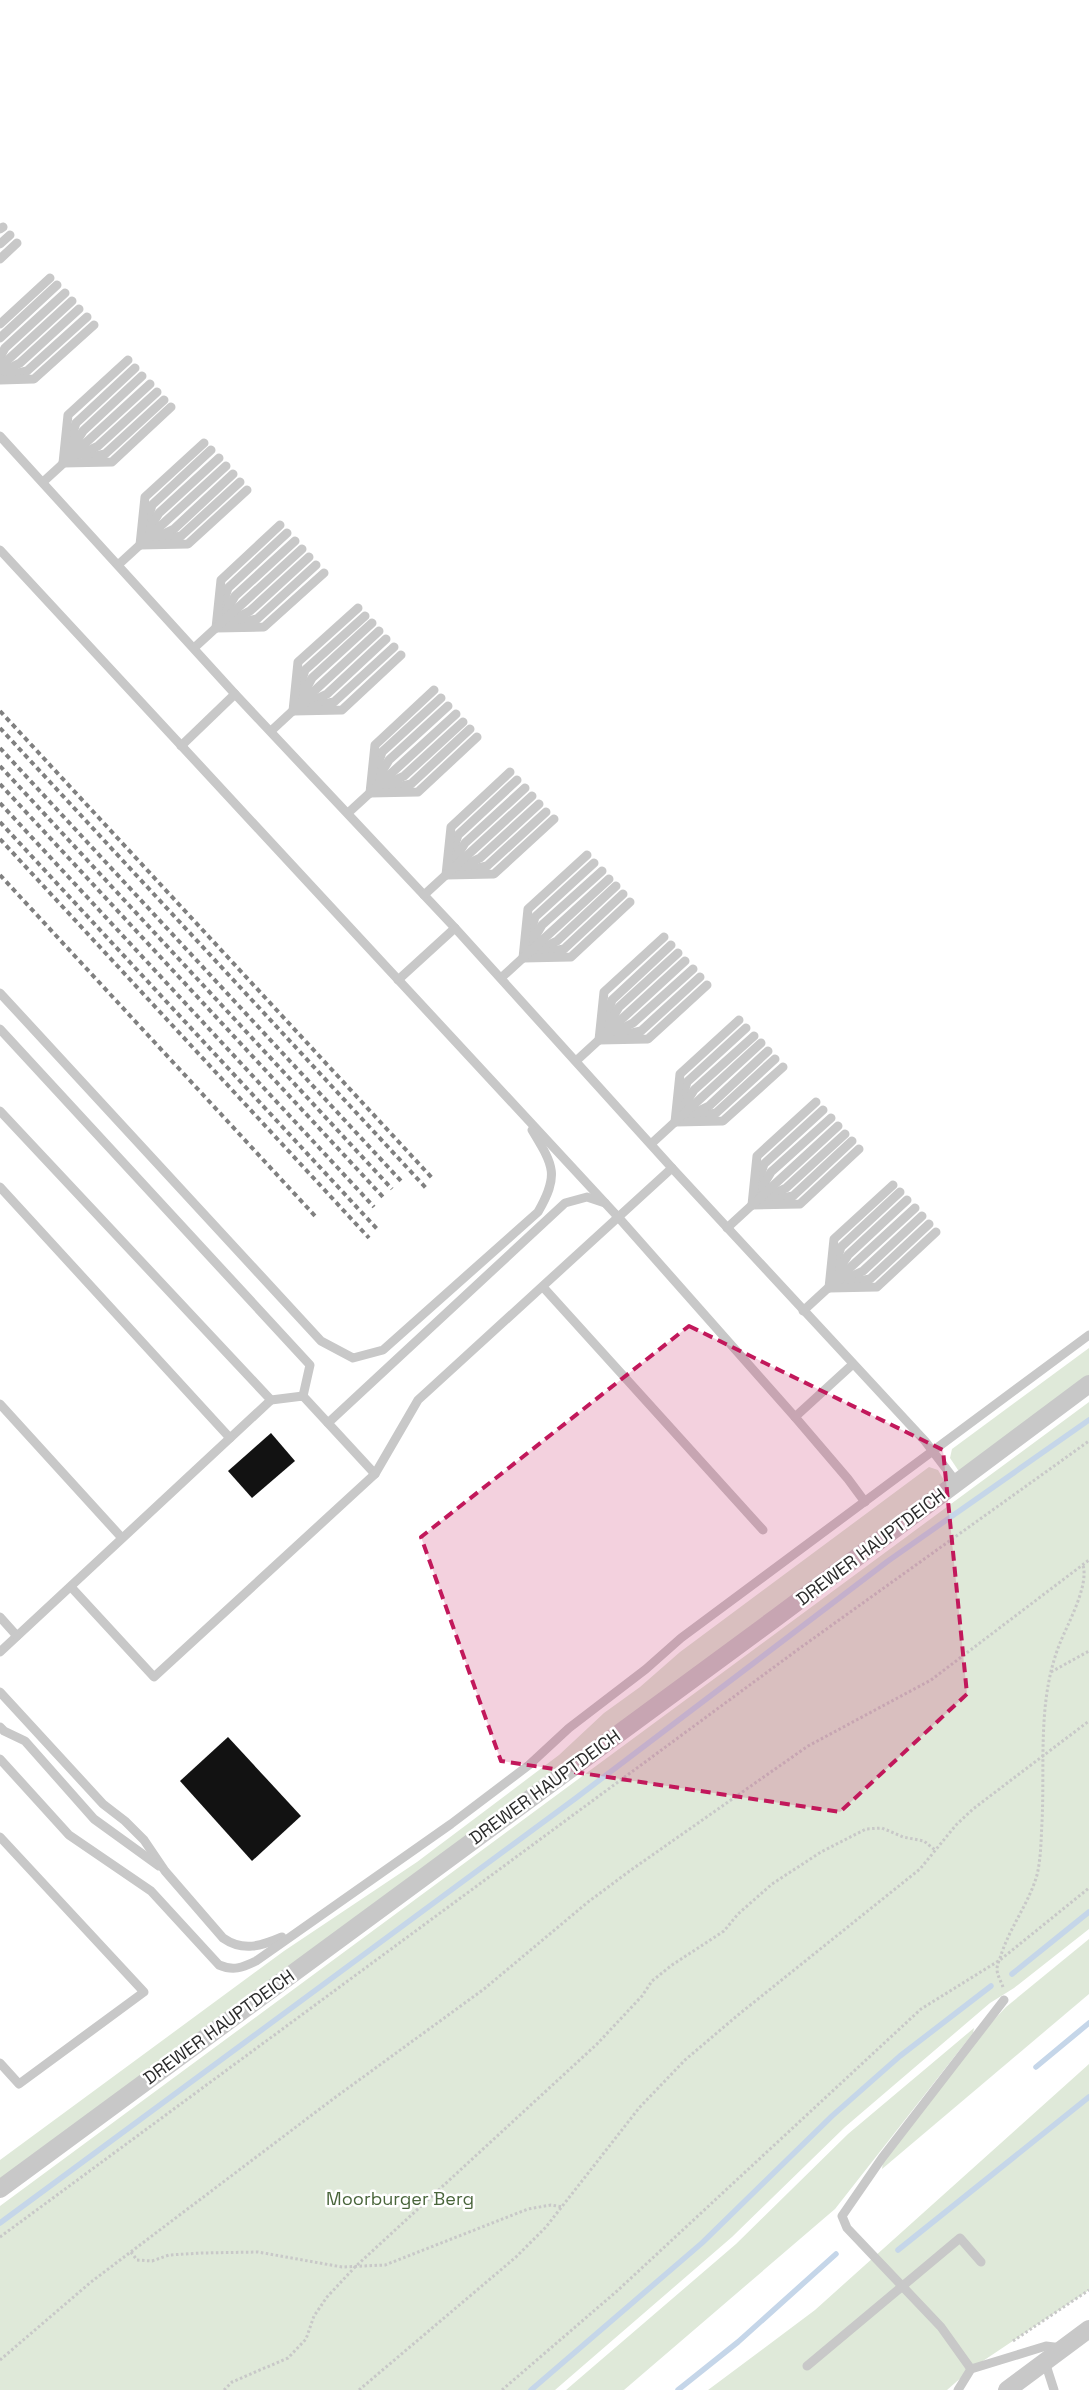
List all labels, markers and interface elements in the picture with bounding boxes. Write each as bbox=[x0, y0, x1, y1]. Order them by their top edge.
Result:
street label: DREWER HAUPTDEICH bbox=[791, 1483, 950, 1610]
street label: DREWER HAUPTDEICH bbox=[465, 1724, 625, 1849]
street label: DREWER HAUPTDEICH bbox=[139, 1964, 299, 2089]
park label: Moorburger Berg bbox=[326, 2187, 474, 2210]

